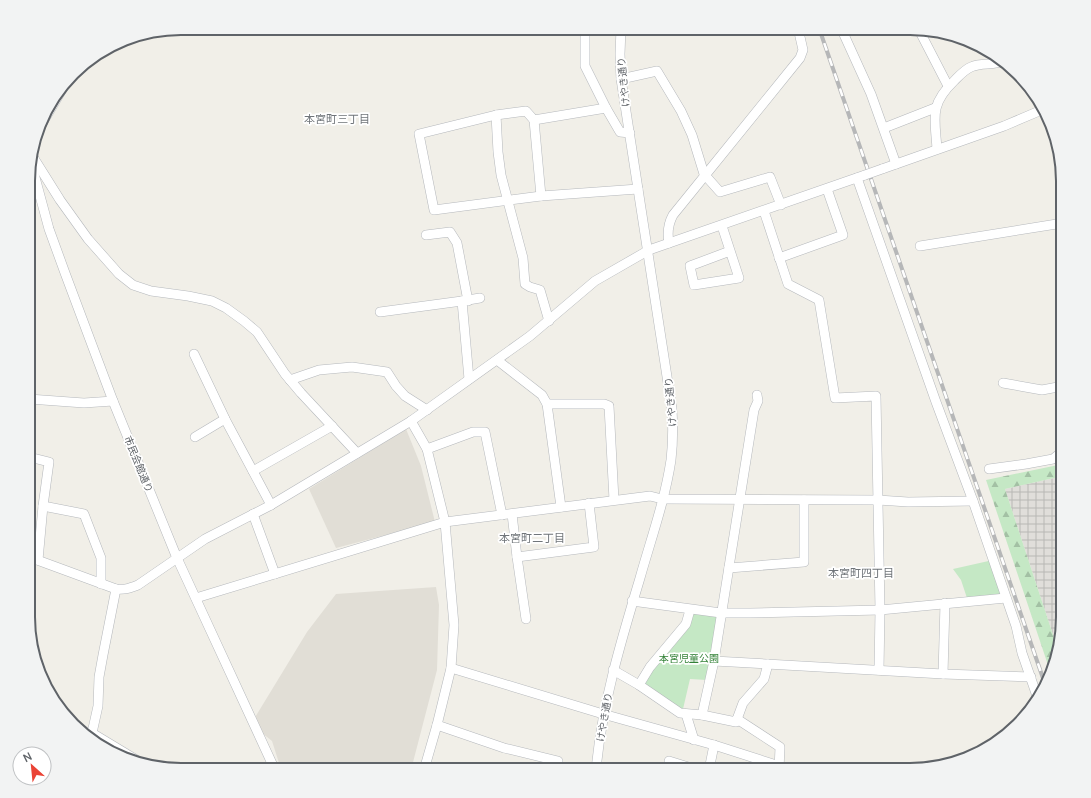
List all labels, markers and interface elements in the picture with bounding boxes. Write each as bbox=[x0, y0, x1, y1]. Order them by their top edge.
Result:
street label: けやき通り bbox=[613, 56, 633, 108]
district label: 本宮町三丁目 bbox=[304, 111, 370, 126]
street label: けやき通り bbox=[661, 376, 679, 428]
street label: 市民会館通り bbox=[121, 434, 157, 494]
district label: 本宮町二丁目 bbox=[499, 530, 565, 545]
district label: 本宮町四丁目 bbox=[828, 565, 894, 580]
park label: 本宮児童公園 bbox=[659, 651, 719, 665]
street label: けやき通り bbox=[593, 691, 615, 743]
north arrow bbox=[12, 746, 52, 786]
text: N bbox=[20, 748, 34, 765]

